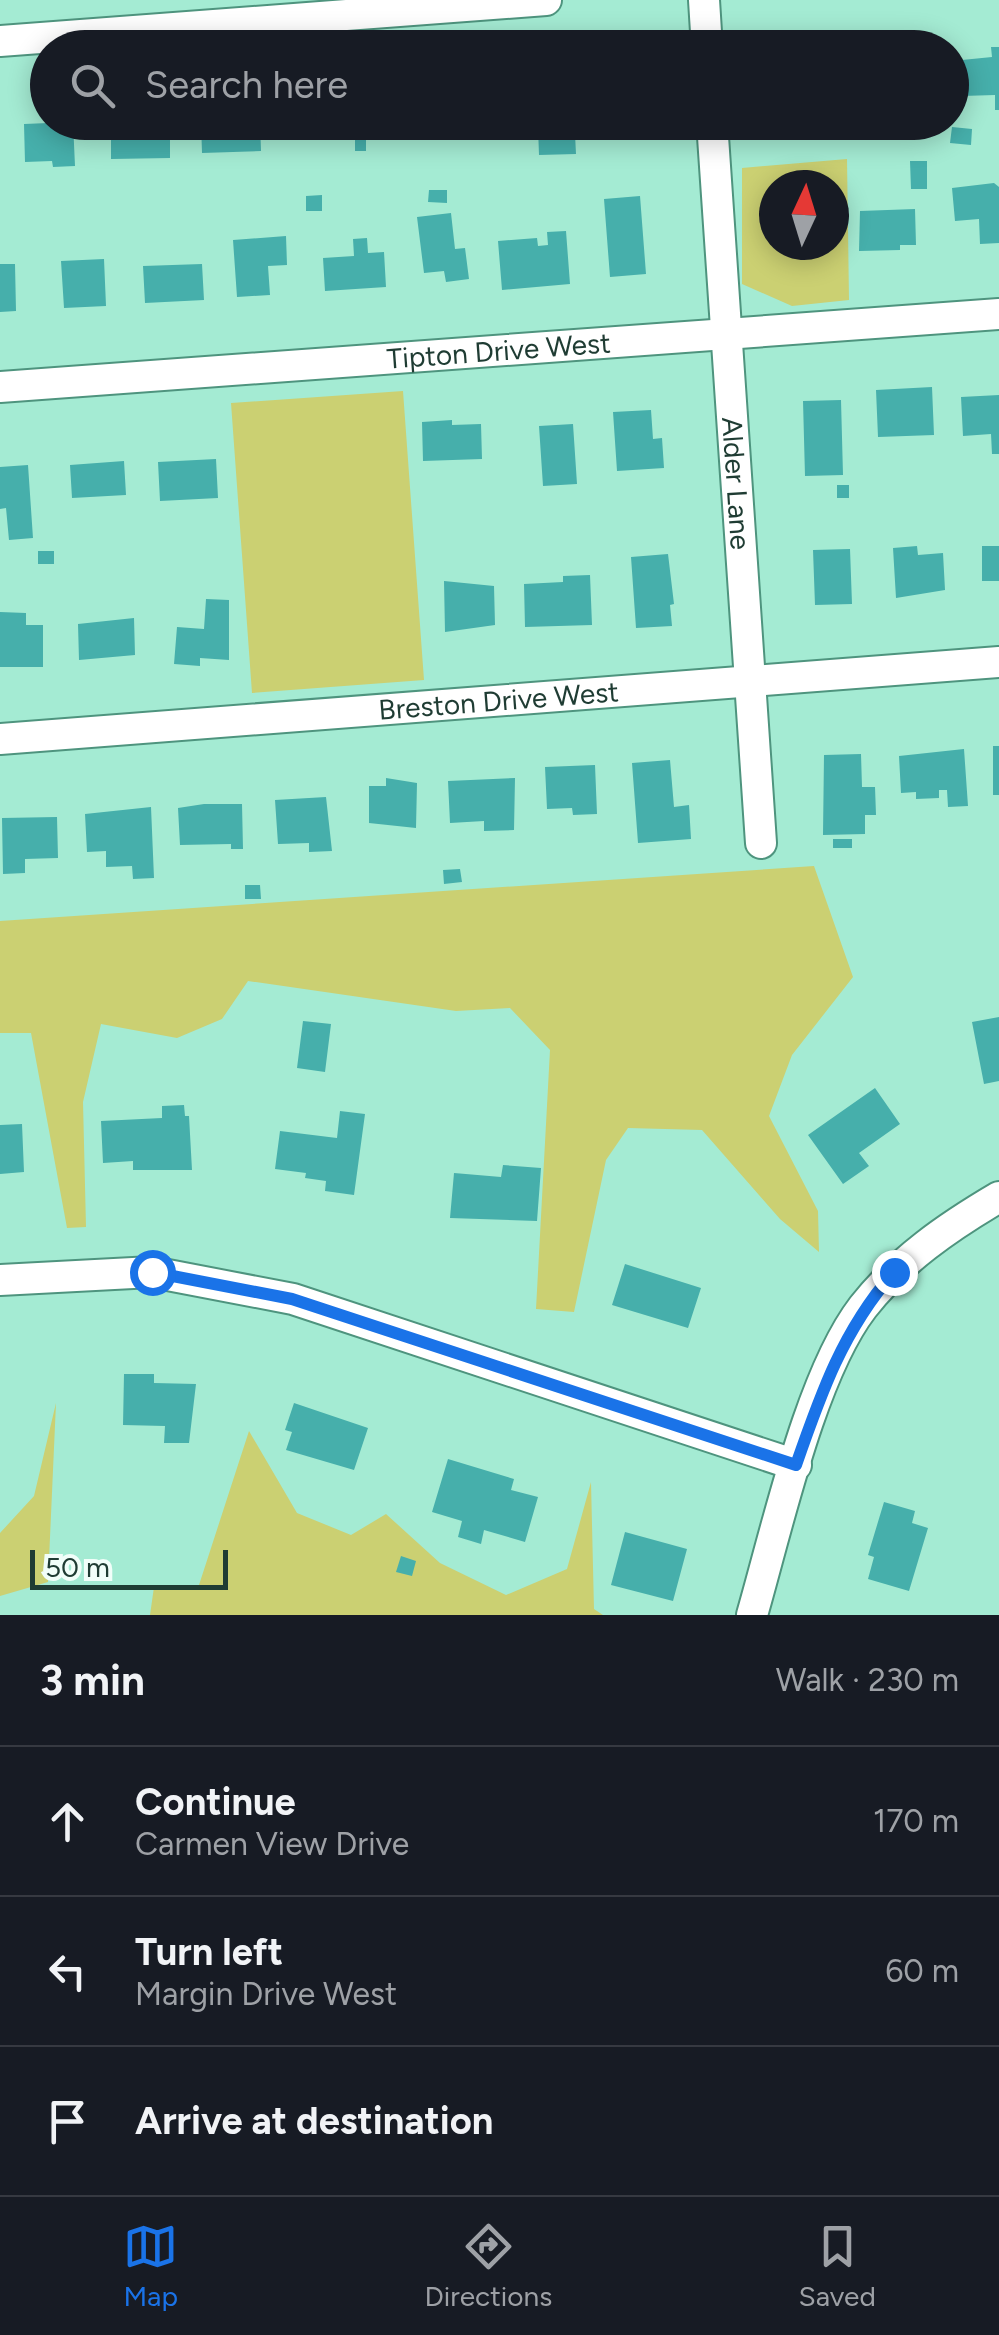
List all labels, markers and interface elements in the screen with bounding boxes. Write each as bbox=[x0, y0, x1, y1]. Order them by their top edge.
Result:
search box bbox=[30, 30, 969, 140]
icon: search bbox=[65, 58, 120, 113]
text: Search here bbox=[145, 62, 348, 108]
north arrow bbox=[759, 170, 849, 260]
street label: Tipton Drive West bbox=[386, 325, 612, 376]
street label: Alder Lane bbox=[715, 416, 758, 551]
street label: Breston Drive West bbox=[377, 674, 620, 727]
route start bbox=[130, 1250, 176, 1296]
route end bbox=[872, 1250, 918, 1296]
scale bar bbox=[30, 1545, 228, 1590]
text: 50 m bbox=[45, 1550, 110, 1584]
text: 3 min bbox=[40, 1655, 145, 1706]
text: Walk · 230 m bbox=[776, 1661, 959, 1699]
text: Continue bbox=[135, 1779, 296, 1825]
icon: ahead bbox=[40, 1794, 95, 1849]
text: 170 m bbox=[873, 1802, 959, 1840]
text: Carmen View Drive bbox=[135, 1825, 409, 1863]
text: Turn left bbox=[135, 1929, 283, 1975]
icon: left bbox=[40, 1944, 95, 1999]
text: 60 m bbox=[885, 1952, 959, 1990]
text: Margin Drive West bbox=[135, 1975, 397, 2013]
icon: arrive bbox=[40, 2094, 95, 2149]
text: Arrive at destination bbox=[135, 2098, 493, 2144]
tab: Map bbox=[123, 2219, 178, 2313]
tab: Directions bbox=[425, 2219, 552, 2313]
tab: Saved bbox=[799, 2219, 876, 2313]

